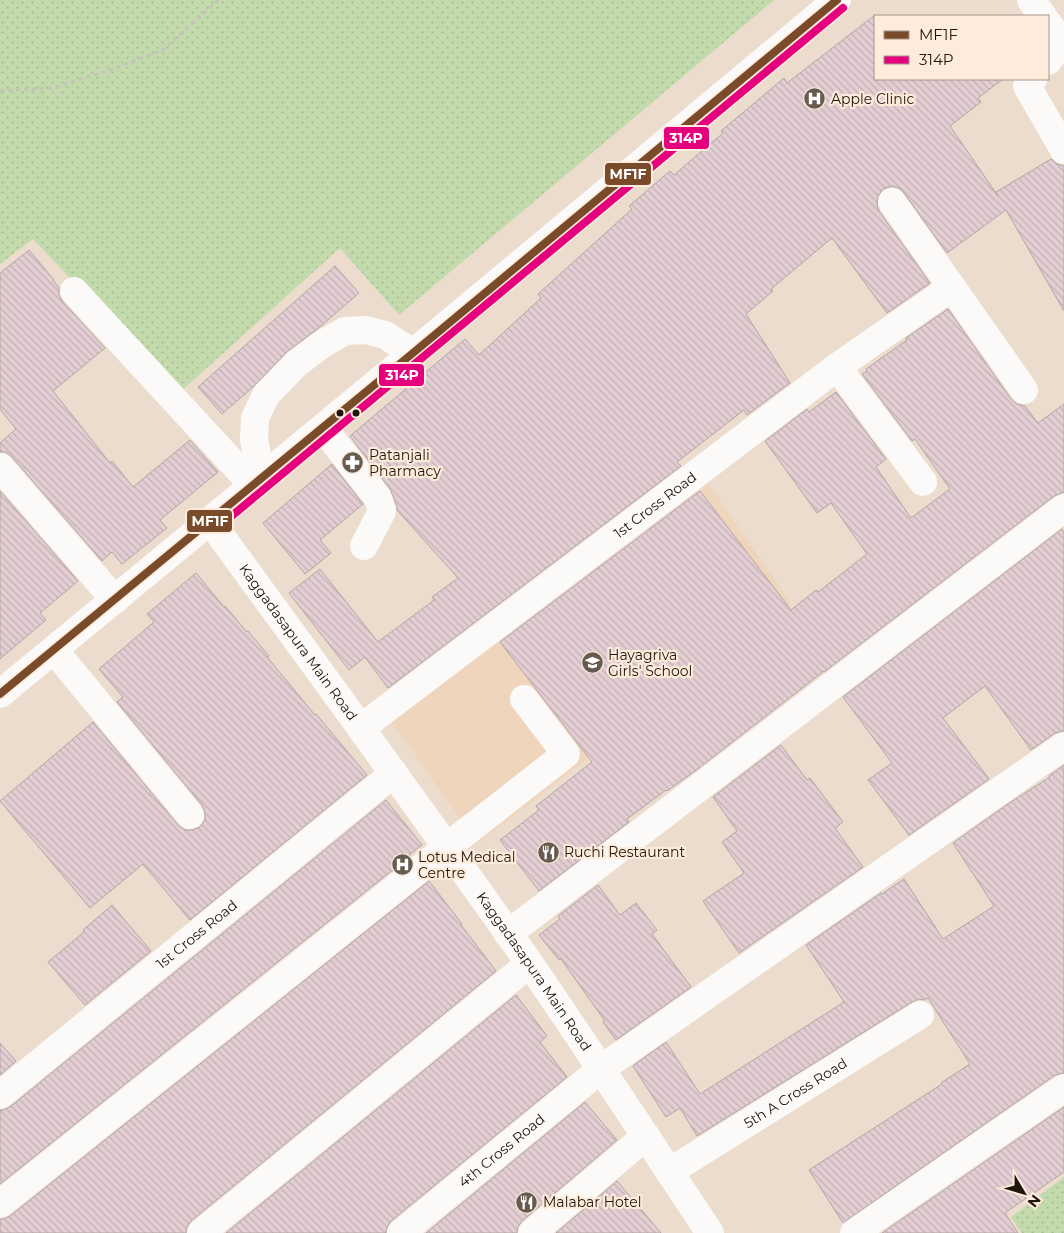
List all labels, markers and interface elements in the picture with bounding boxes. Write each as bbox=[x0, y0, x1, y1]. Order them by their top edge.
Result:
legend bbox=[874, 15, 1049, 80]
text: MF1F bbox=[919, 25, 958, 44]
text: 314P bbox=[919, 50, 954, 69]
hospital icon: Apple Clinic bbox=[803, 87, 827, 111]
place label: Apple Clinic bbox=[831, 90, 915, 108]
line badge: 314P bbox=[663, 126, 710, 150]
text: 314P bbox=[668, 129, 703, 147]
line badge: MF1F bbox=[604, 162, 652, 186]
text: MF1F bbox=[610, 165, 647, 183]
line badge: 314P bbox=[378, 363, 425, 387]
text: 314P bbox=[384, 366, 419, 384]
unlabelled marker bbox=[335, 408, 345, 418]
unlabelled marker bbox=[351, 408, 361, 418]
place label: Patanjali Pharmacy bbox=[369, 446, 441, 480]
pharmacy icon: Patanjali Pharmacy bbox=[341, 451, 365, 475]
street label: 1st Cross Road bbox=[610, 468, 700, 542]
line badge: MF1F bbox=[186, 509, 233, 533]
text: MF1F bbox=[192, 512, 229, 530]
street label: Kaggadasapura Main Road bbox=[235, 560, 361, 724]
place label: Hayagriva Girls' School bbox=[608, 646, 692, 680]
school or university icon: Hayagriva Girls' School bbox=[580, 651, 604, 675]
restaurant icon: Ruchi Restaurant bbox=[536, 840, 560, 864]
place label: Ruchi Restaurant bbox=[564, 843, 685, 861]
place label: Lotus Medical Centre bbox=[418, 848, 516, 882]
hospital icon: Lotus Medical Centre bbox=[390, 853, 414, 877]
street label: Kaggadasapura Main Road bbox=[473, 888, 595, 1055]
street label: 1st Cross Road bbox=[152, 896, 241, 973]
street label: 5th A Cross Road bbox=[740, 1054, 850, 1132]
street label: 4th Cross Road bbox=[455, 1110, 548, 1191]
north arrow bbox=[999, 1168, 1049, 1218]
restaurant icon: Malabar Hotel bbox=[515, 1190, 539, 1214]
text: N bbox=[1024, 1191, 1045, 1211]
place label: Malabar Hotel bbox=[543, 1193, 641, 1211]

